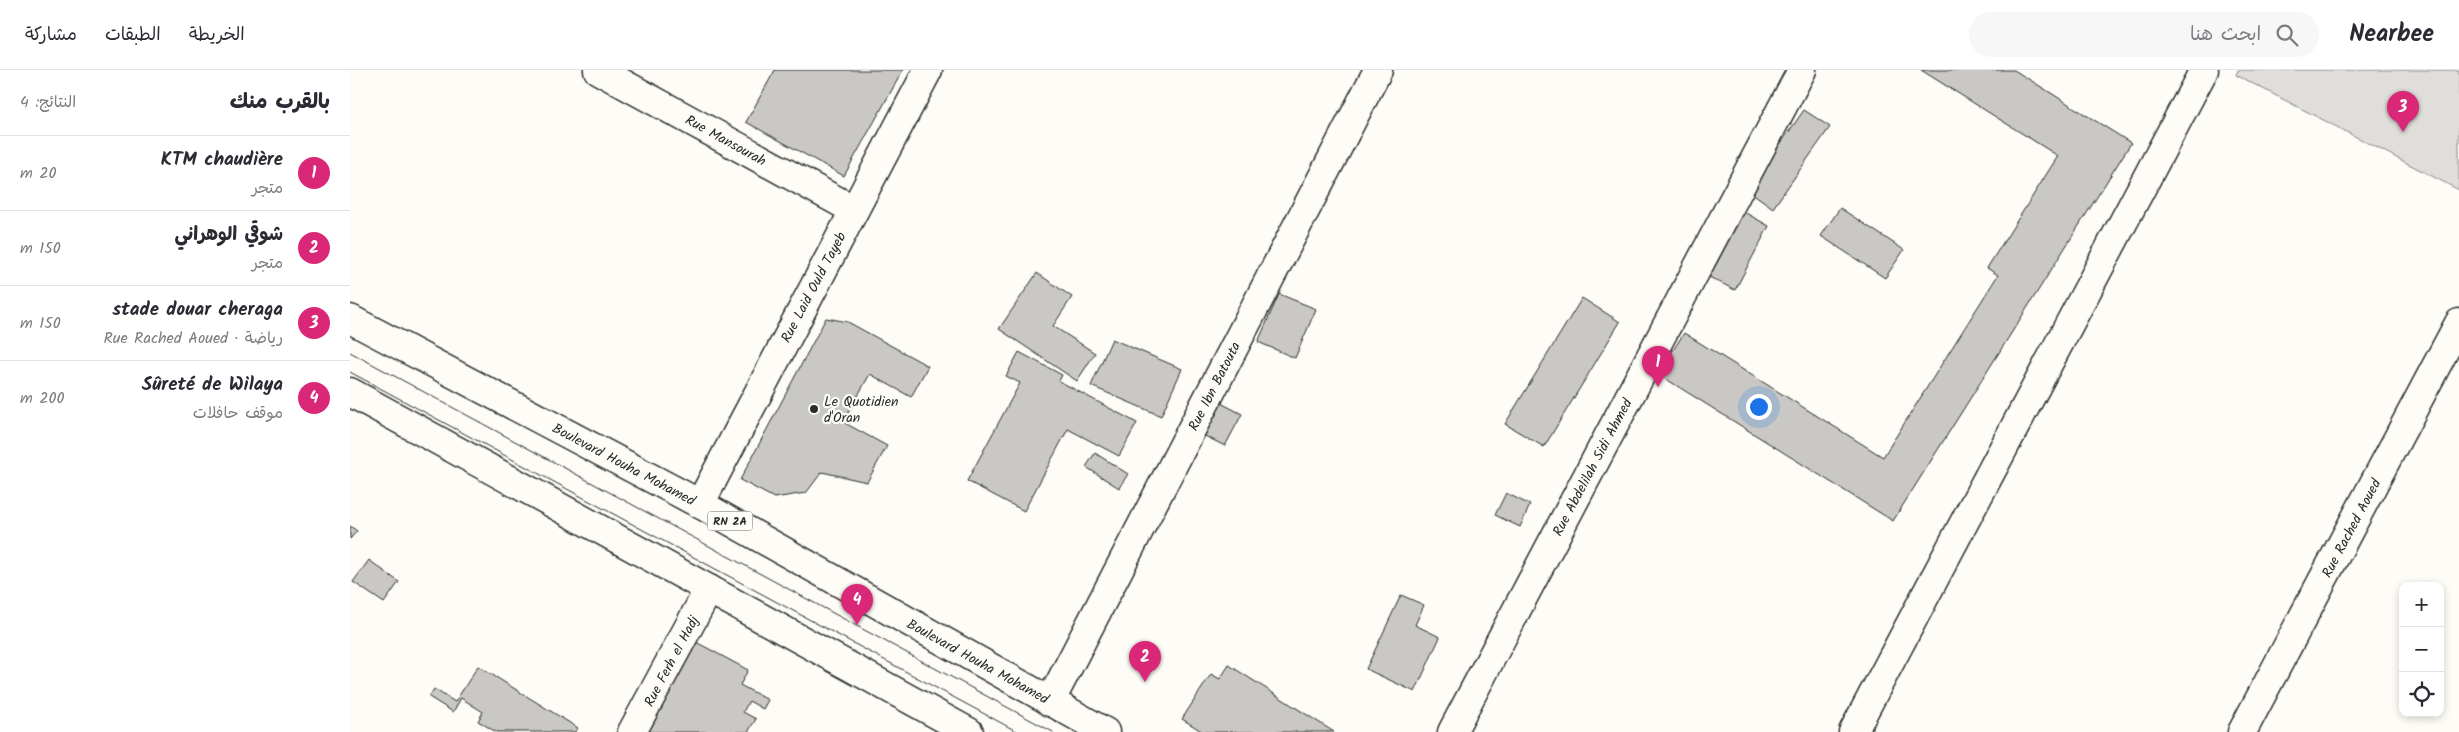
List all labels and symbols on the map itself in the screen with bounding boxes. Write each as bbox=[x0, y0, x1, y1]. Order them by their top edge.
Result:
pin: 3 bbox=[2387, 91, 2419, 132]
street label: Rue Mansourah bbox=[681, 110, 770, 172]
street label: Rue Laid Ould Tayeb bbox=[775, 228, 853, 347]
street label: Rue Ibn Batouta bbox=[1183, 338, 1247, 435]
pin: 1 bbox=[1642, 346, 1674, 387]
place label: Le Quotidien d'Oran bbox=[824, 391, 898, 429]
street label: Rue Abdelilah Sidi Ahmed bbox=[1547, 394, 1639, 540]
your location bbox=[1746, 394, 1772, 420]
marker: Le Quotidien d'Oran bbox=[808, 403, 820, 415]
street label: Boulevard Houha Mohamed bbox=[548, 418, 700, 513]
street label: Rue Rached Aoued bbox=[2317, 474, 2388, 582]
road number: RN 2A bbox=[708, 512, 752, 531]
pin: 4 bbox=[841, 584, 873, 625]
street label: Rue Ferh el Hadj bbox=[639, 612, 705, 711]
street label: Boulevard Houha Mohamed bbox=[902, 614, 1053, 711]
pin: 2 bbox=[1129, 641, 1161, 682]

